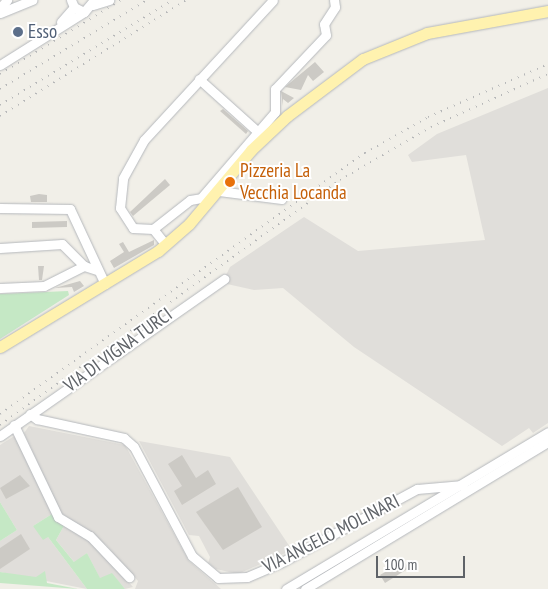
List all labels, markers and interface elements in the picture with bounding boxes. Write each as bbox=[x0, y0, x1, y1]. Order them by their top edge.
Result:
place label: Esso bbox=[28, 21, 57, 43]
marker: Esso bbox=[12, 26, 24, 38]
place label: Pizzeria La Vecchia Locanda bbox=[240, 160, 347, 204]
marker: Pizzeria La Vecchia Locanda bbox=[224, 176, 236, 188]
street label: VIA DI VIGNA TURCI bbox=[58, 302, 178, 398]
street label: VIA ANGELO MOLINARI bbox=[258, 489, 404, 579]
scale bar bbox=[378, 546, 467, 578]
text: 100 m bbox=[384, 555, 417, 574]

